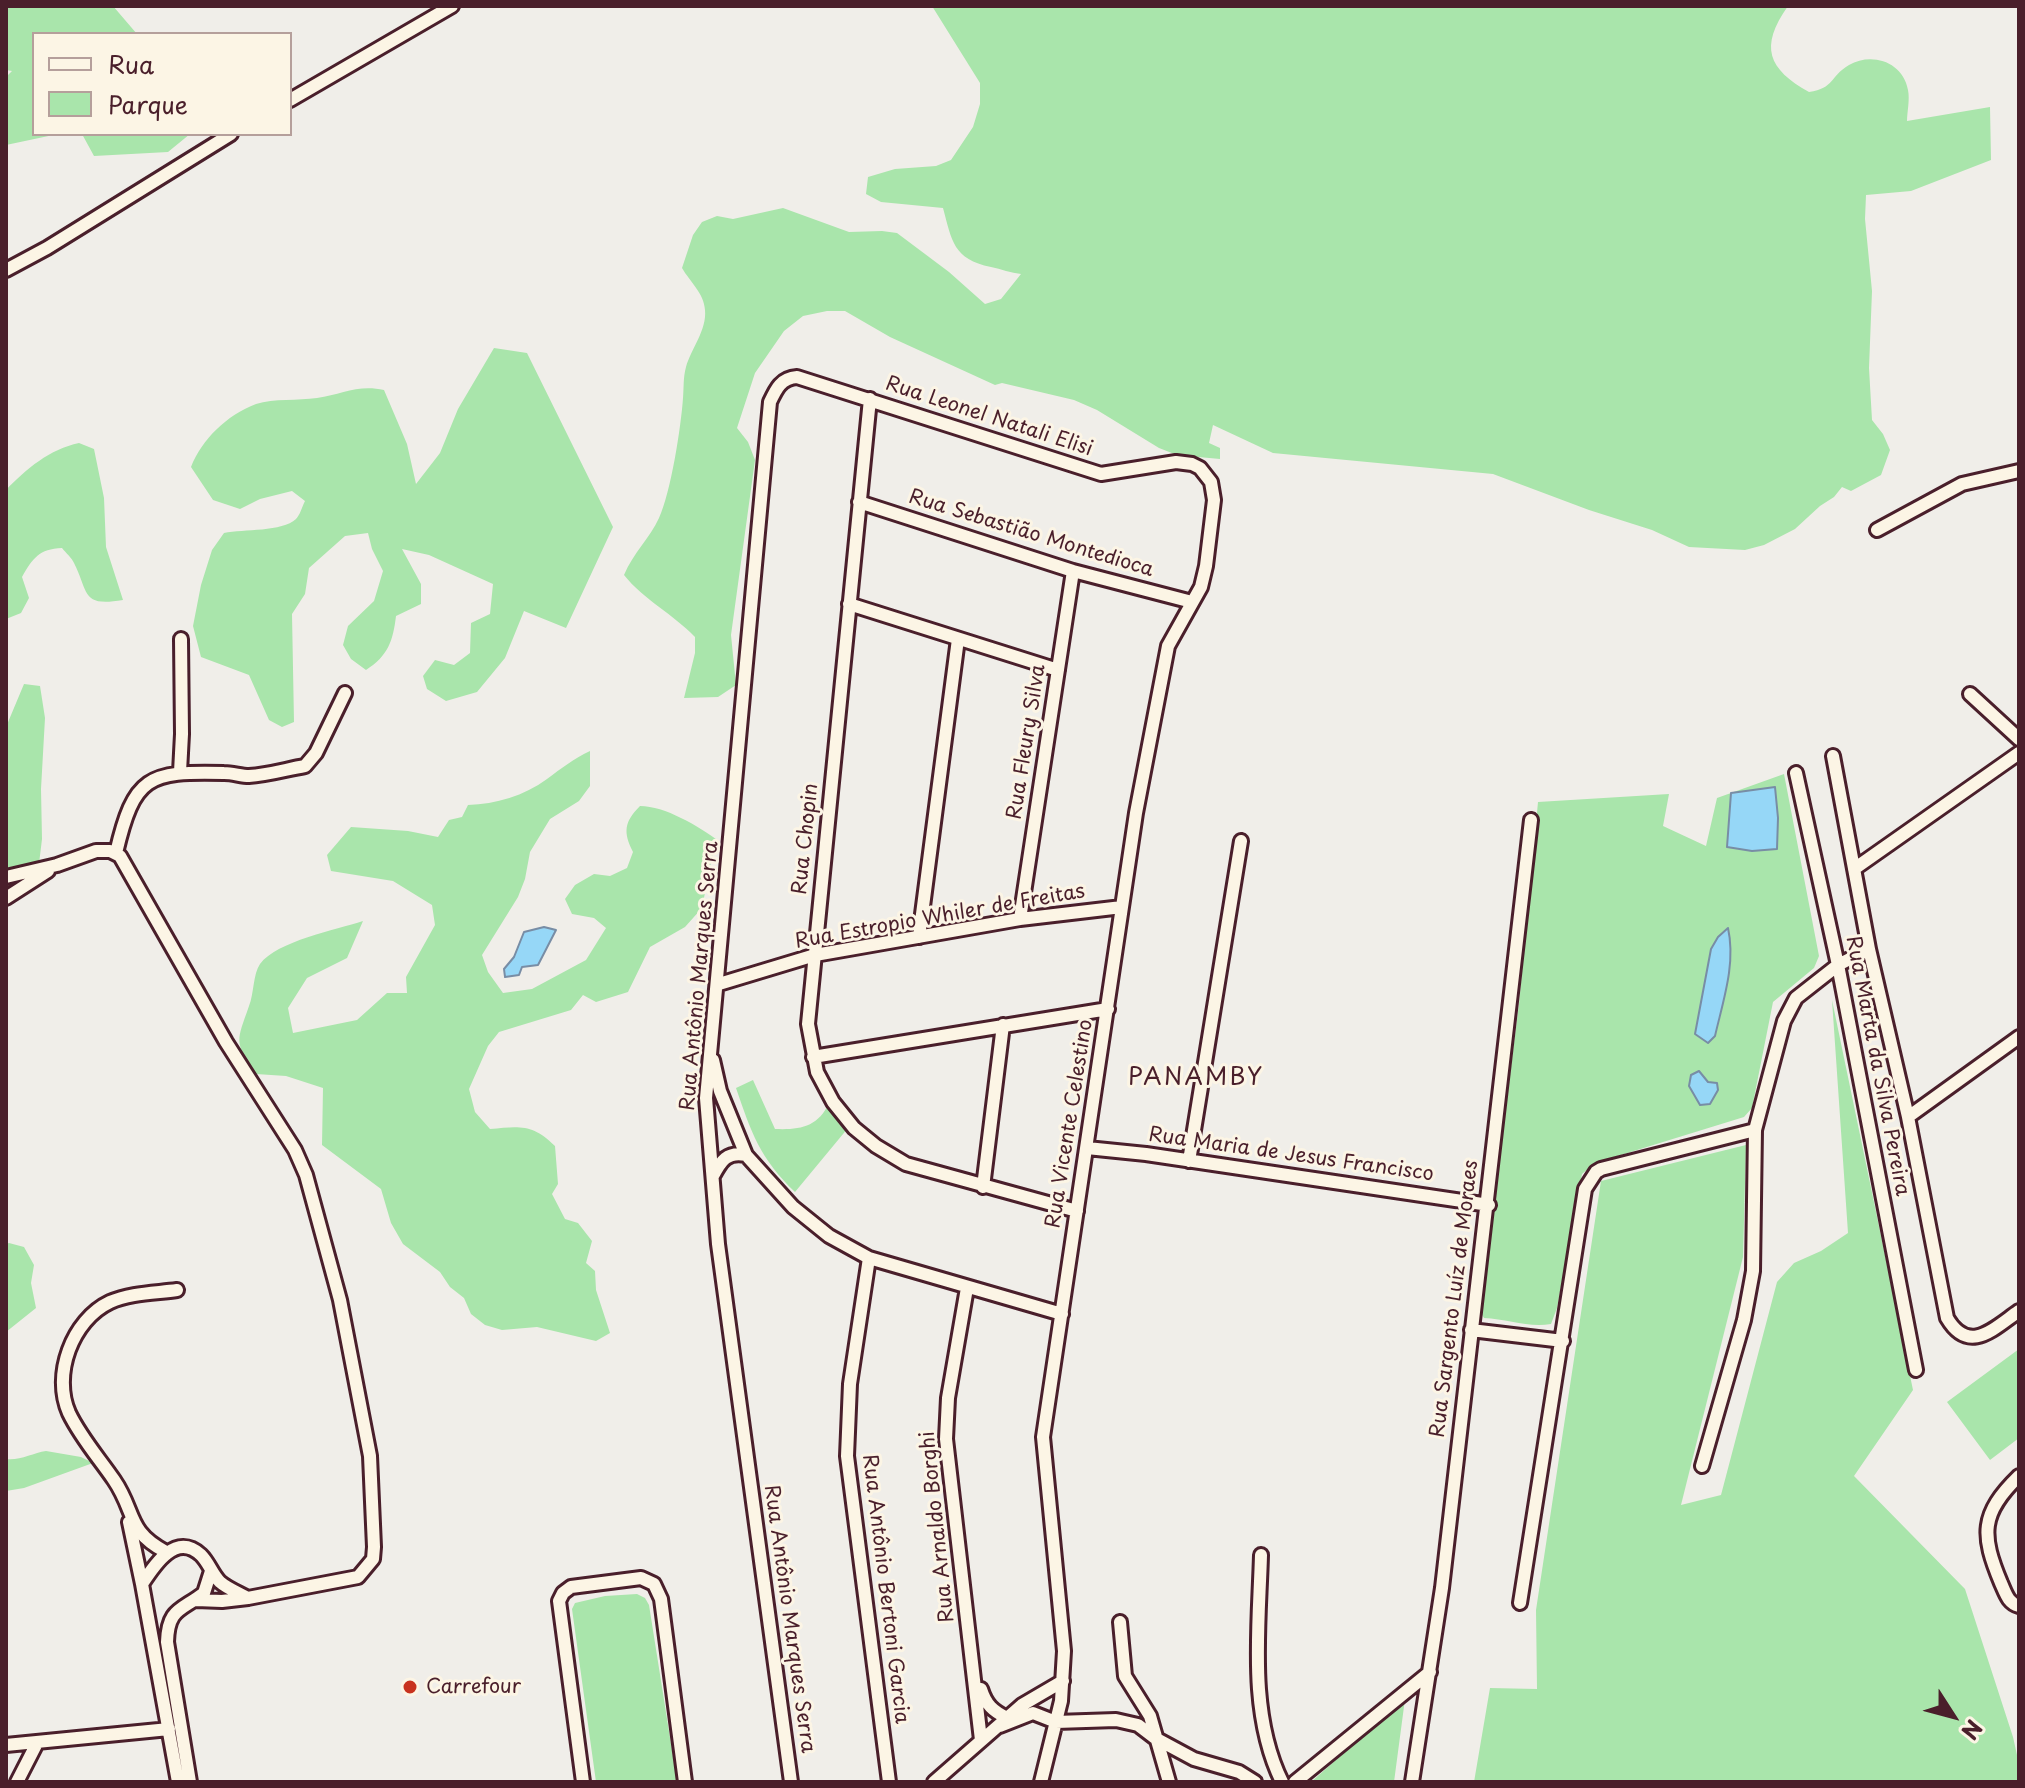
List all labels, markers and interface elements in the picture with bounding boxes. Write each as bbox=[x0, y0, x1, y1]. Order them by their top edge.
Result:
legend bbox=[32, 32, 292, 136]
text: Rua bbox=[108, 46, 154, 82]
text: Parque bbox=[108, 86, 188, 122]
street label: Rua Leonel Natali Elisi bbox=[882, 372, 1096, 462]
street label: Rua Sebastião Montedioca bbox=[906, 485, 1156, 583]
street label: Rua Fleury Silva bbox=[1003, 663, 1051, 821]
street label: Rua Chopin bbox=[788, 782, 824, 896]
street label: Rua Antônio Marques Serra bbox=[676, 840, 724, 1112]
street label: Rua Estropio Whiler de Freitas bbox=[793, 880, 1087, 954]
street label: Rua Marta da Silva Pereira bbox=[1840, 934, 1914, 1198]
street label: Rua Vicente Celestino bbox=[1042, 1018, 1098, 1230]
district label: PANAMBY bbox=[1127, 1064, 1265, 1092]
street label: Rua Maria de Jesus Francisco bbox=[1147, 1123, 1435, 1187]
street label: Rua Sargento Luíz de Moraes bbox=[1426, 1159, 1484, 1439]
street label: Rua Arnaldo Borghi bbox=[916, 1430, 960, 1624]
street label: Rua Antônio Bertoni Garcia bbox=[857, 1453, 913, 1725]
street label: Rua Antônio Marques Serra bbox=[758, 1483, 820, 1755]
place label: Carrefour bbox=[426, 1675, 521, 1699]
north arrow bbox=[1913, 1676, 1993, 1756]
marker: Carrefour bbox=[401, 1678, 419, 1696]
text: N bbox=[1954, 1714, 1991, 1747]

